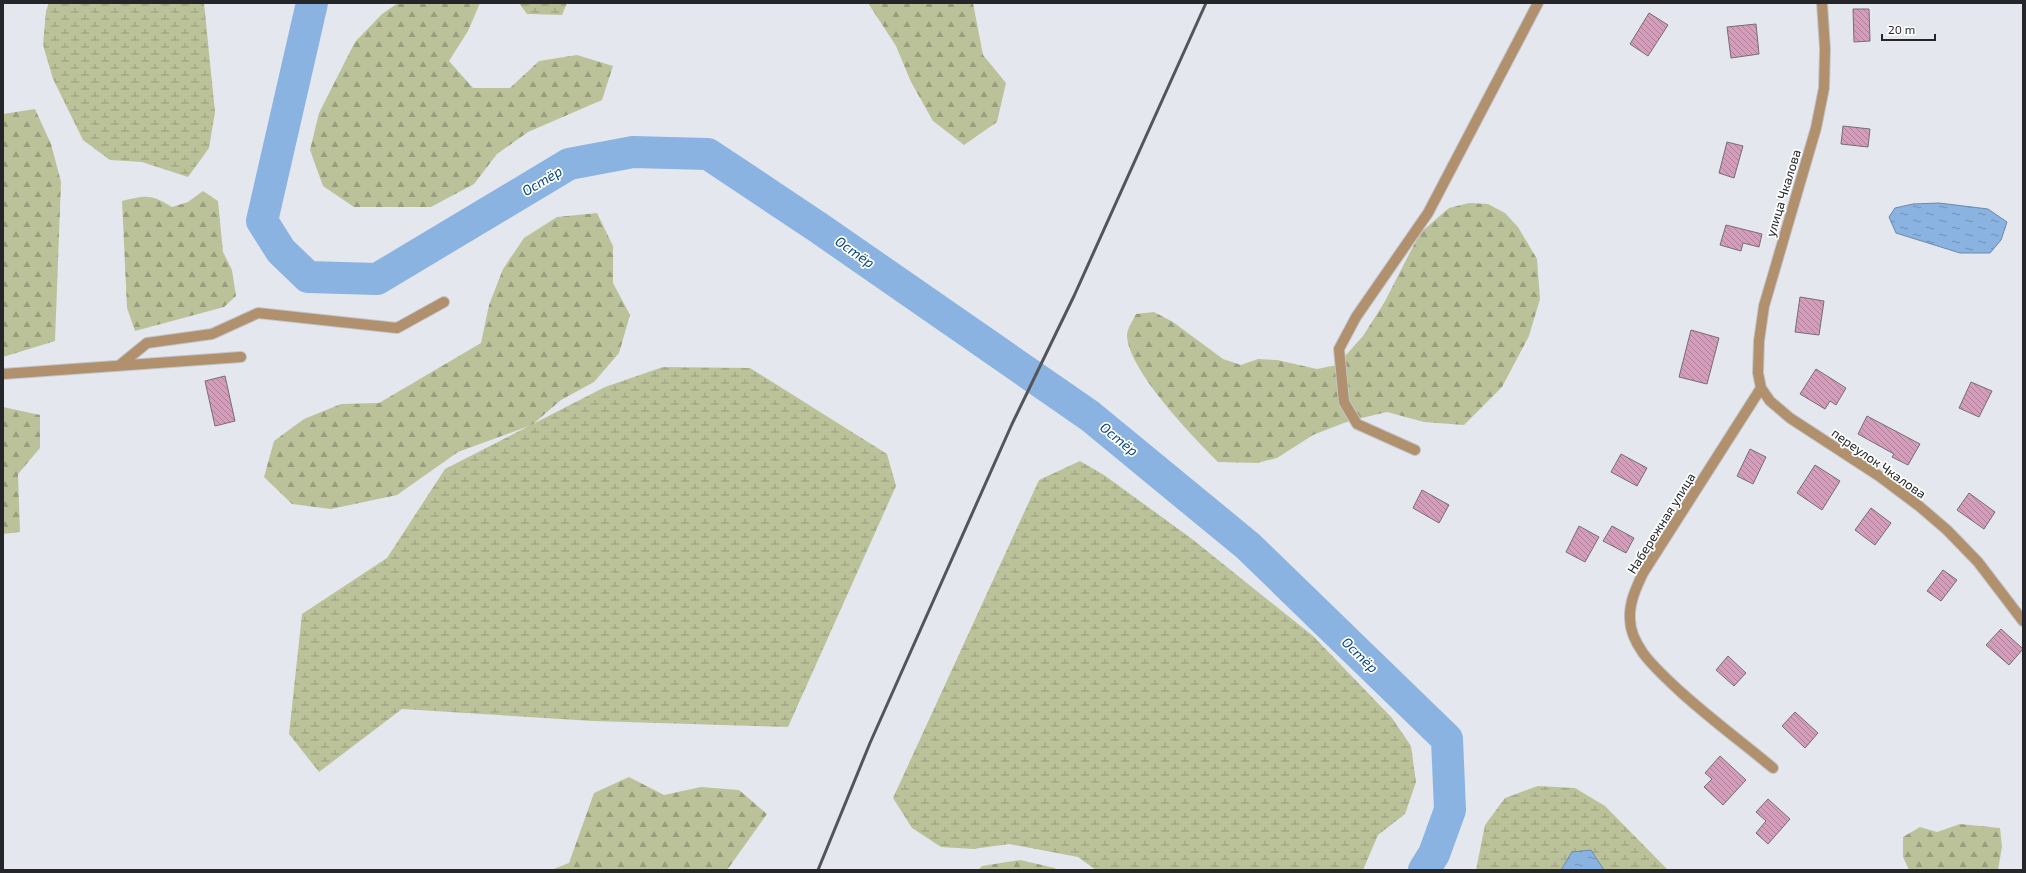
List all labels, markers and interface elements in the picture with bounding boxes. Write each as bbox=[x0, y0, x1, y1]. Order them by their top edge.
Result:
scale bar bbox=[1882, 16, 1935, 42]
text: 20 m bbox=[1888, 22, 1915, 36]
street label: улица Чкалова bbox=[1762, 147, 1804, 239]
water label: Остёр bbox=[519, 162, 565, 199]
water label: Остёр bbox=[832, 232, 878, 271]
water label: Остёр bbox=[1097, 418, 1142, 459]
street label: переулок Чкалова bbox=[1829, 424, 1929, 502]
street label: Набережная улица bbox=[1623, 470, 1699, 576]
water label: Остёр bbox=[1339, 633, 1382, 676]

